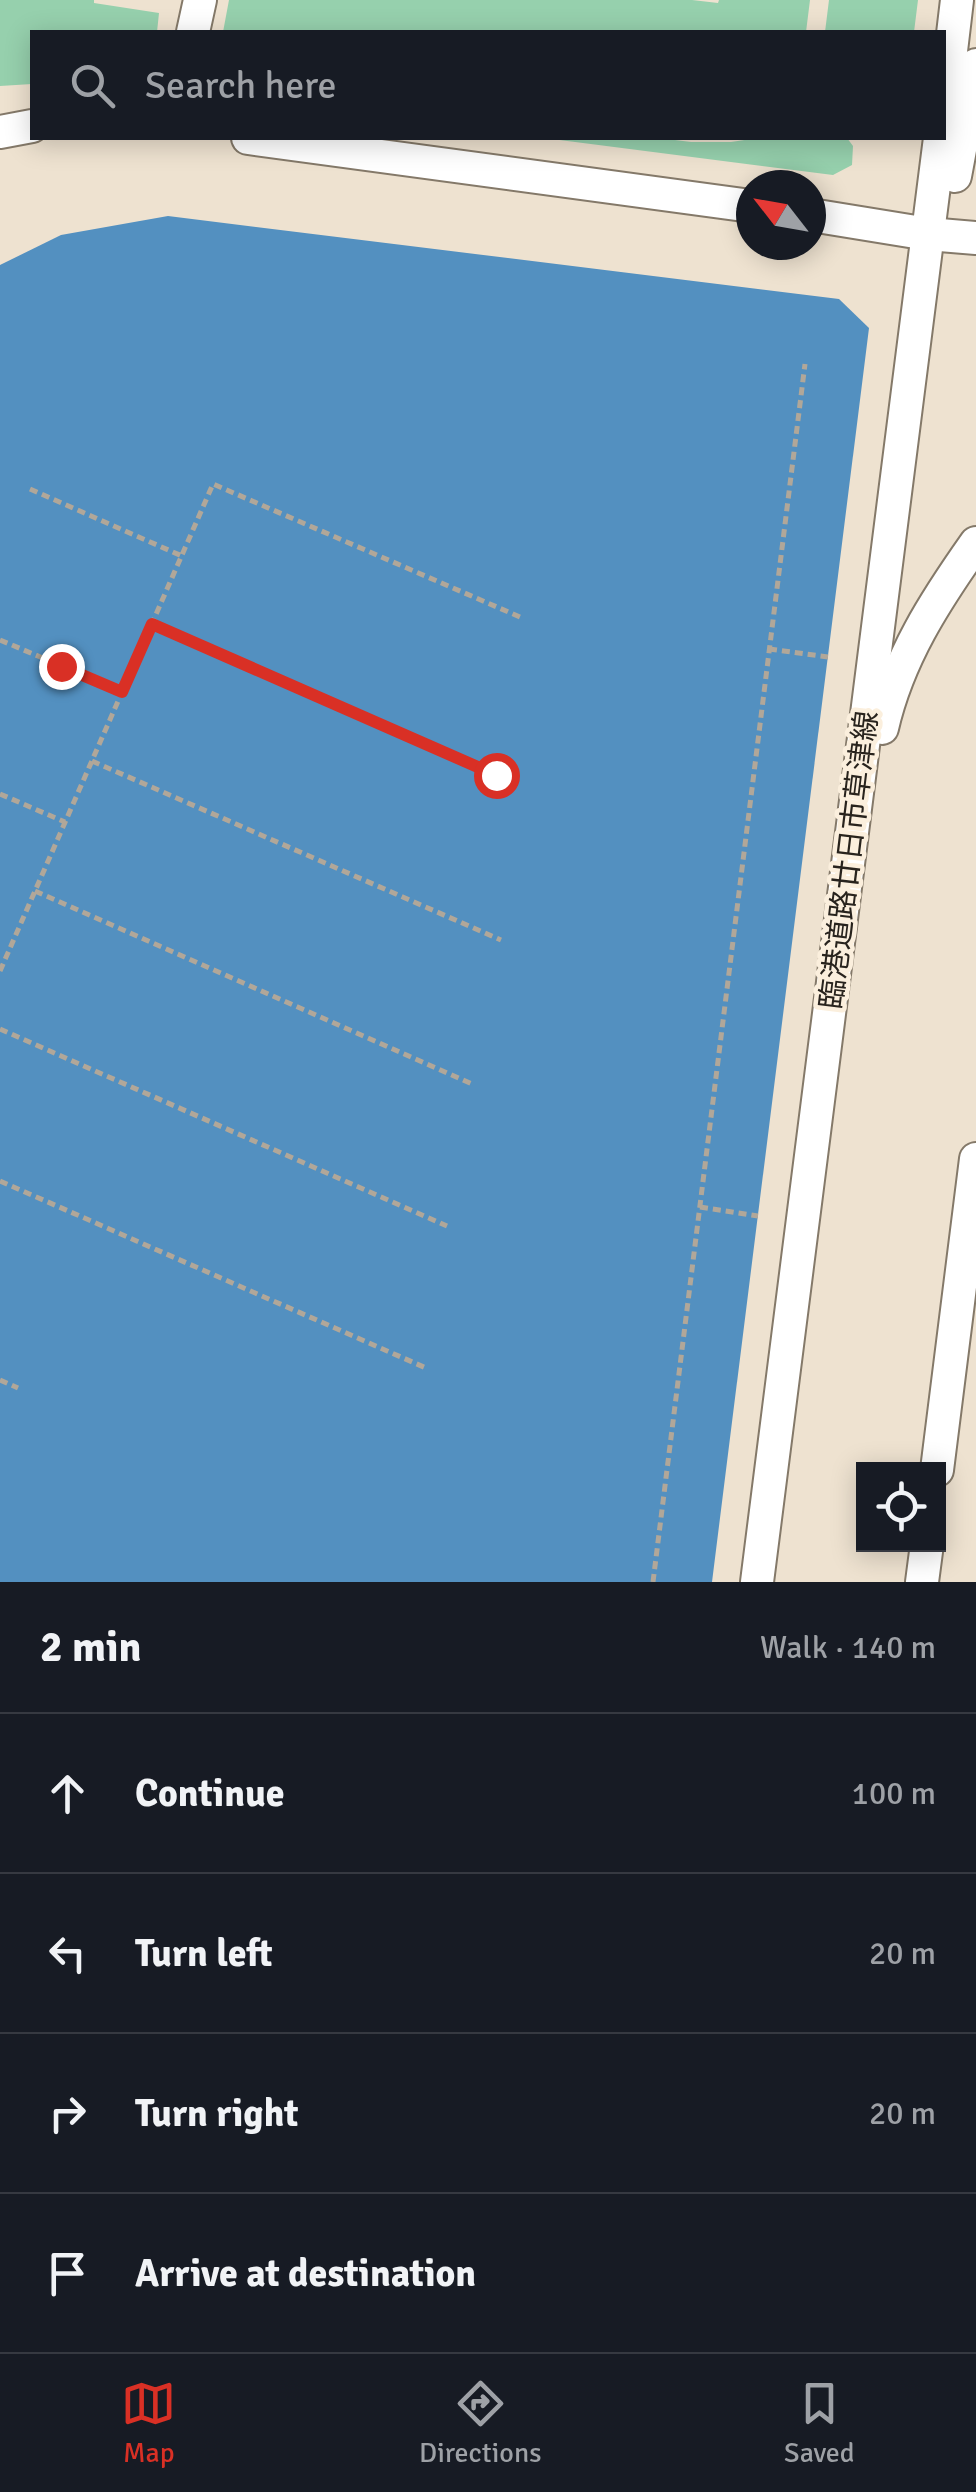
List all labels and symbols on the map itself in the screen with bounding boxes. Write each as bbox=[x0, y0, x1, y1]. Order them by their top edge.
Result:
north arrow bbox=[736, 170, 826, 260]
route end bbox=[39, 644, 85, 690]
street label: 臨港道路廿日市草津線 bbox=[813, 709, 886, 1011]
route start bbox=[474, 753, 520, 799]

